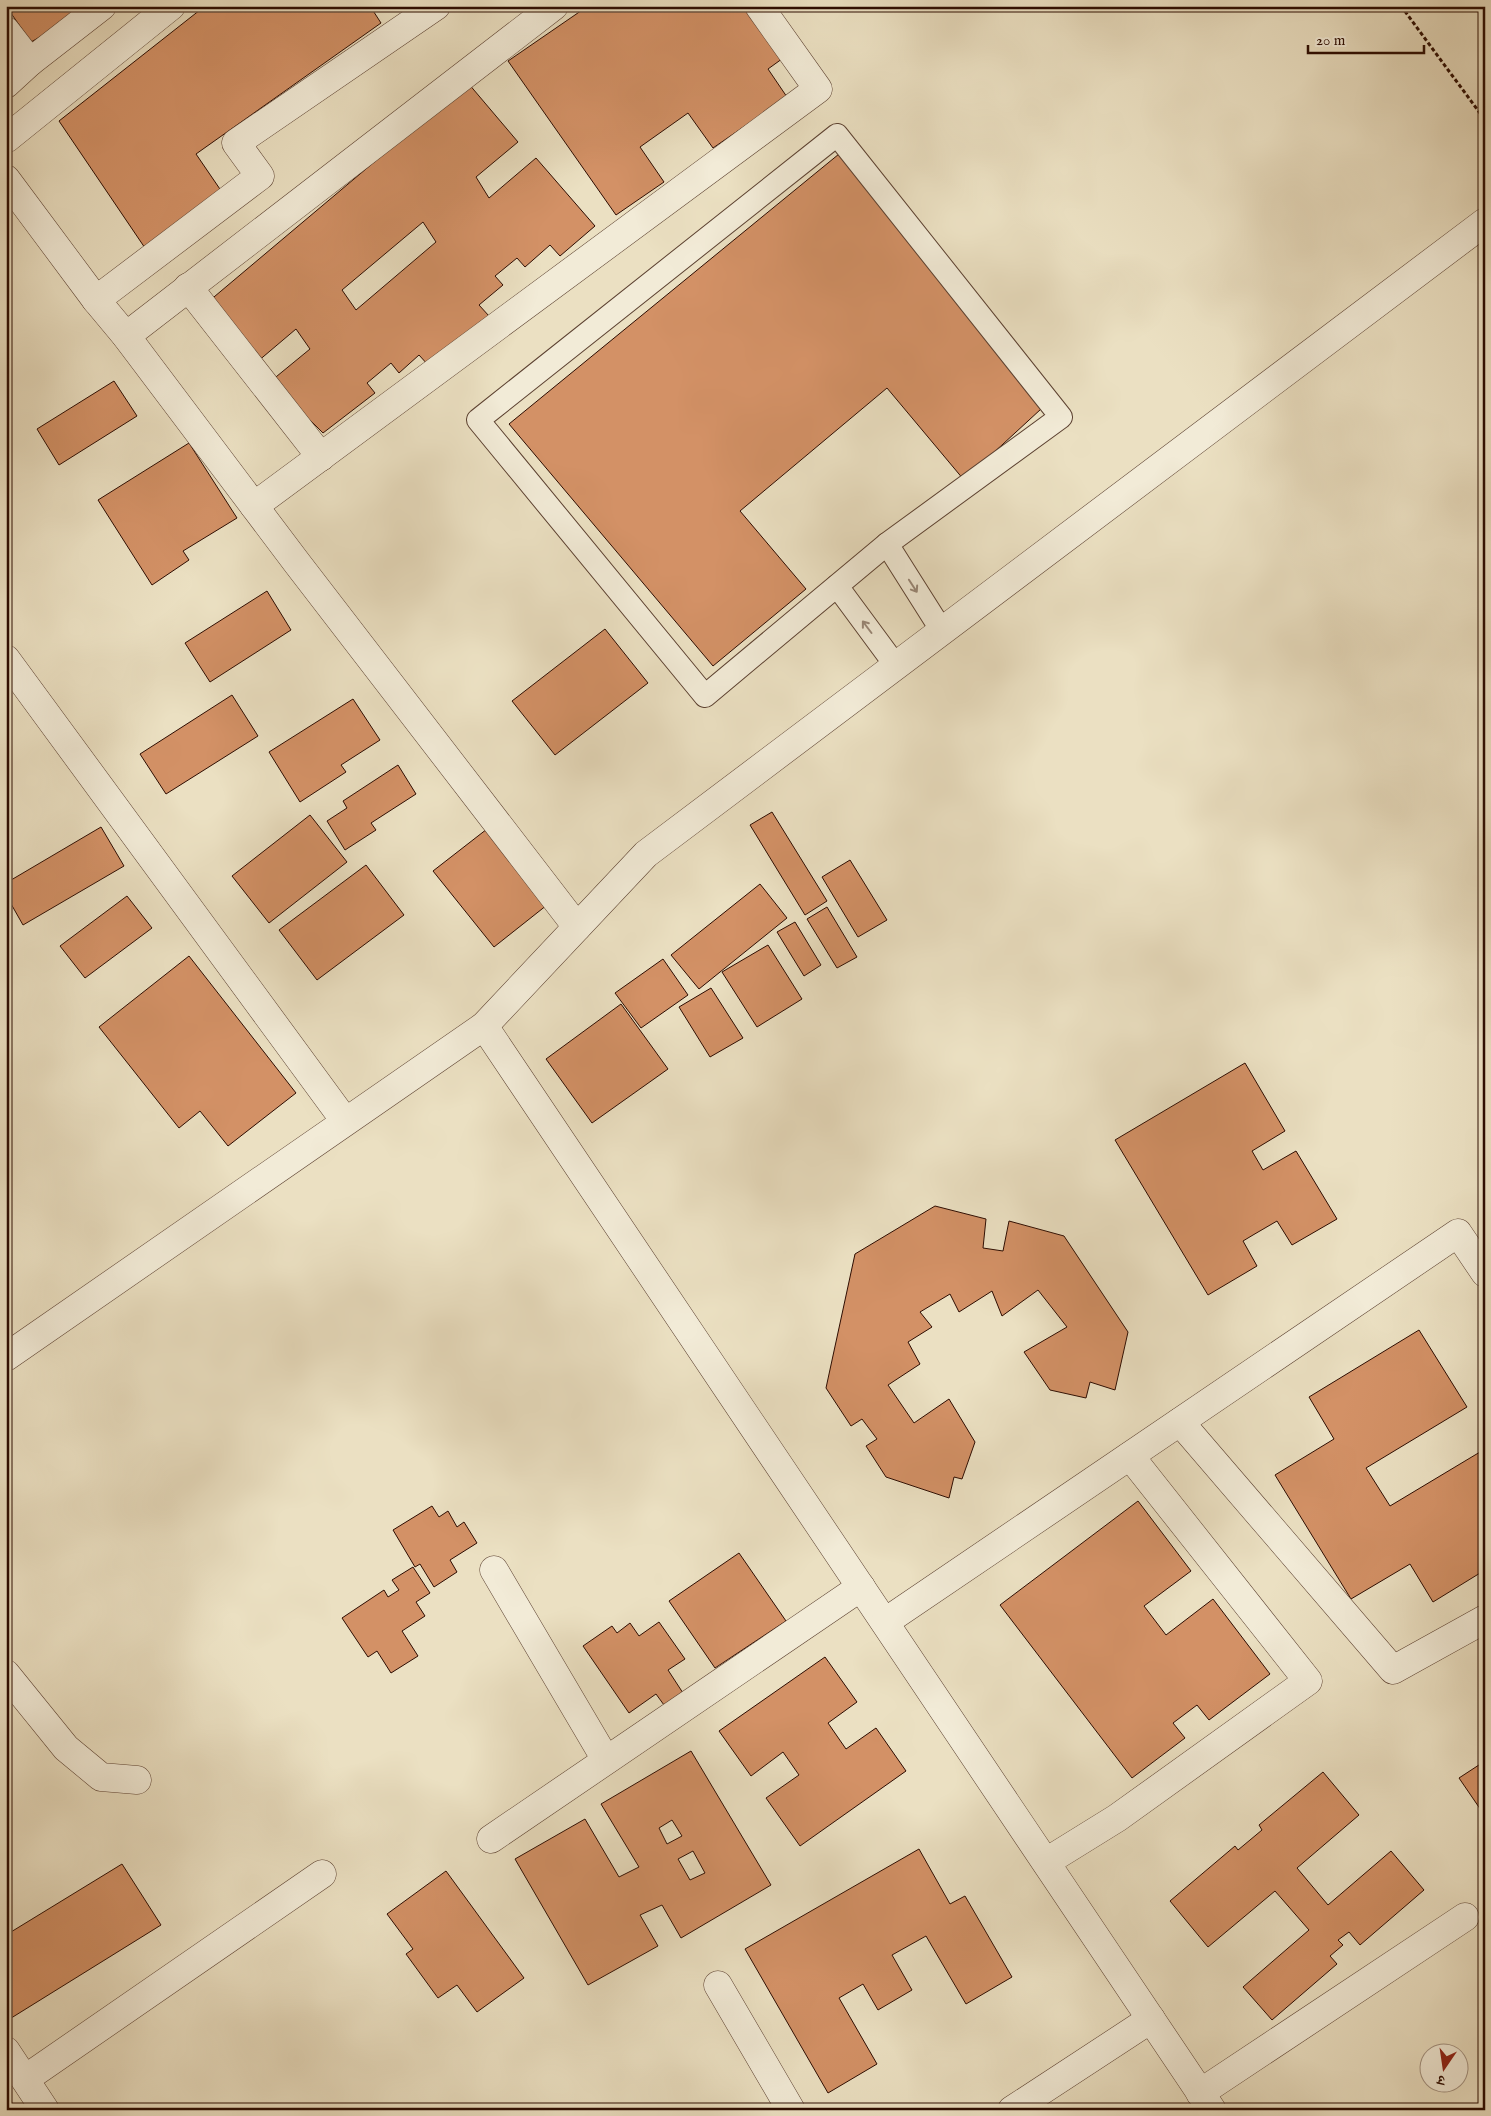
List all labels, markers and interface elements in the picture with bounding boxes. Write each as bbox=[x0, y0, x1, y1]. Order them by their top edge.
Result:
scale bar bbox=[1308, 22, 1425, 54]
text: 20 m bbox=[1316, 31, 1346, 50]
one-way arrow bbox=[908, 578, 918, 592]
one-way arrow bbox=[862, 620, 872, 634]
north arrow bbox=[1418, 2044, 1468, 2094]
text: उ bbox=[1435, 2070, 1448, 2089]

